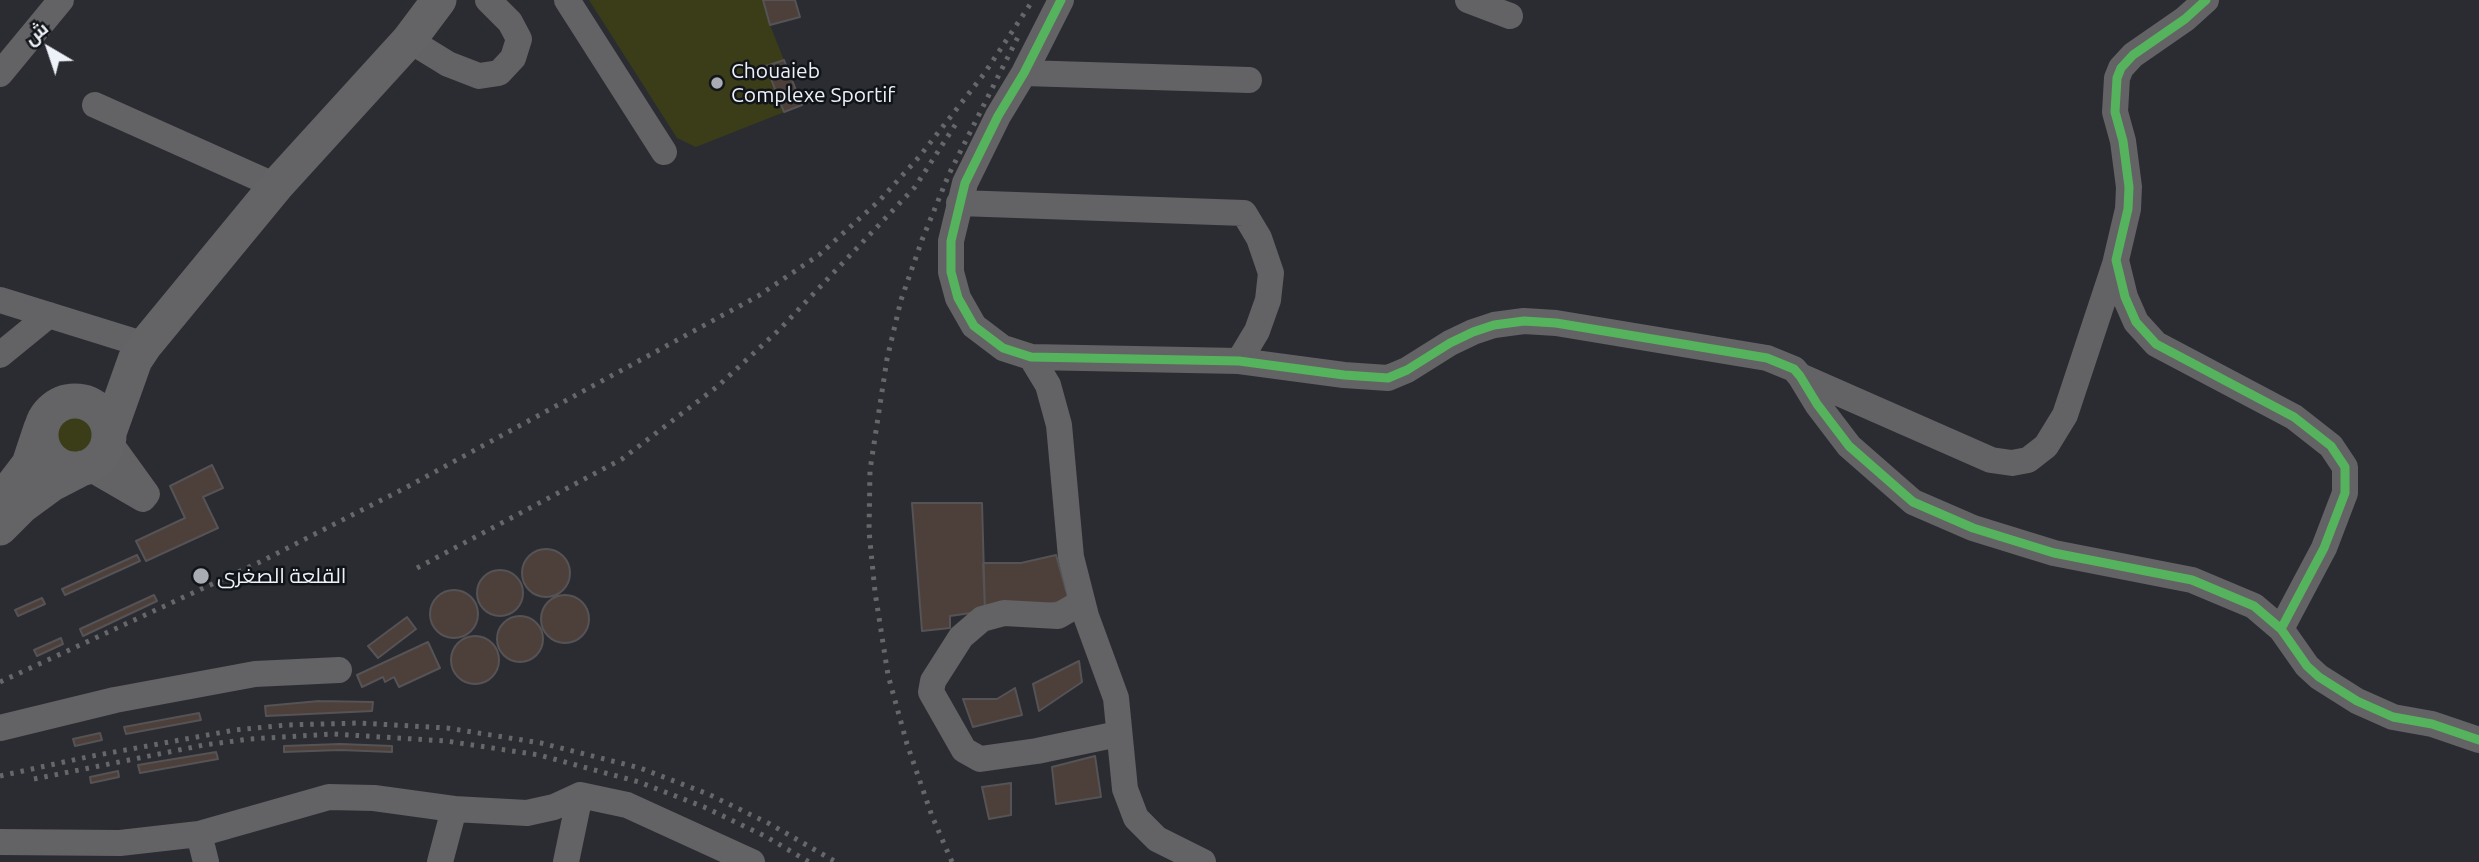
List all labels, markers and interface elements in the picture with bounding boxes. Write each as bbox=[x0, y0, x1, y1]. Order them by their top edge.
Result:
north arrow bbox=[14, 14, 84, 84]
text: ش bbox=[19, 16, 52, 49]
place label: Chouaieb Complexe Sportif bbox=[731, 58, 895, 108]
marker: Chouaieb Complexe Sportif bbox=[709, 75, 725, 91]
place label: القلعة الصغرى bbox=[217, 563, 346, 589]
marker: القلعة الصغرى bbox=[191, 566, 211, 586]

